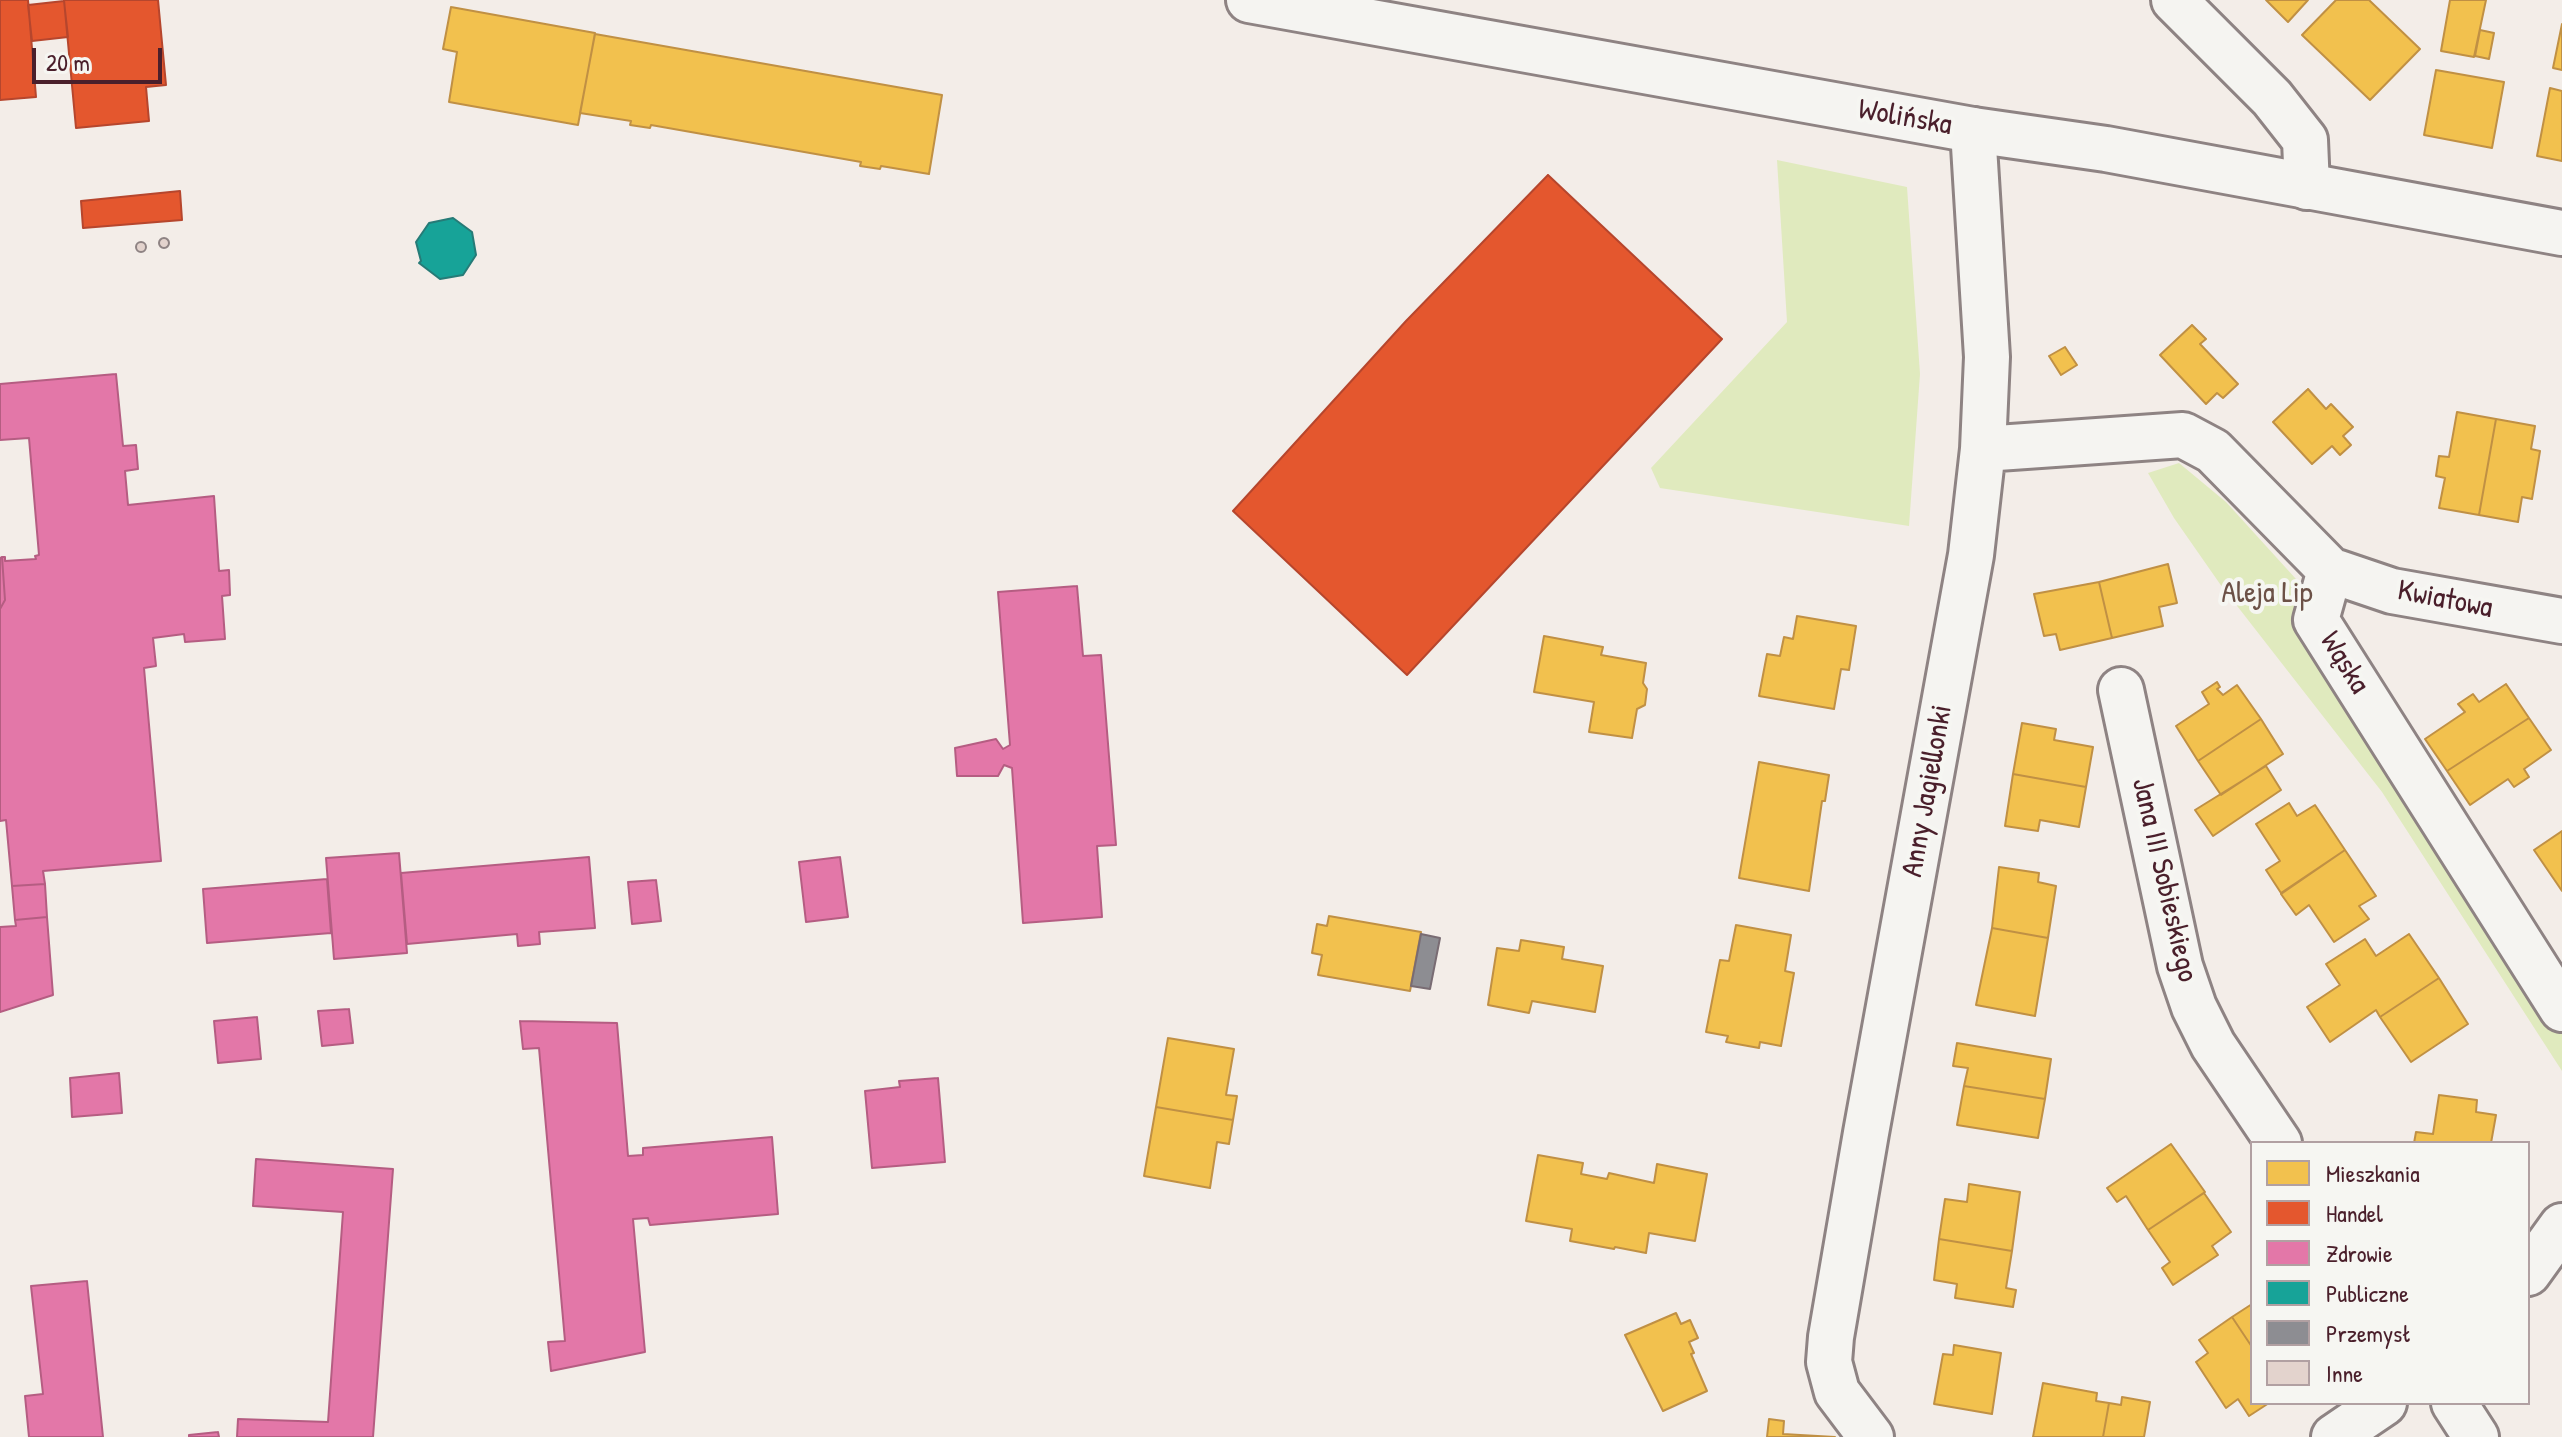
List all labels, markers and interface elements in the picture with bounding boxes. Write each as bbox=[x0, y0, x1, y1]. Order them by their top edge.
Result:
scale bar bbox=[36, 32, 166, 82]
text: 20 m bbox=[46, 46, 90, 78]
street label: Wolińska bbox=[1855, 92, 1955, 144]
street label: Kwiatowa bbox=[2394, 573, 2496, 627]
park label: Aleja Lip bbox=[2222, 576, 2312, 612]
street label: Wąska bbox=[2311, 625, 2377, 701]
street label: Anny Jagiellonki bbox=[1895, 702, 1961, 880]
street label: Jana III Sobieskiego bbox=[2123, 775, 2205, 985]
legend bbox=[2250, 1141, 2530, 1405]
text: Mieszkania bbox=[2326, 1157, 2420, 1189]
text: Handel bbox=[2326, 1197, 2383, 1229]
text: Zdrowie bbox=[2326, 1237, 2392, 1269]
text: Publiczne bbox=[2326, 1277, 2409, 1309]
text: Przemysł bbox=[2326, 1317, 2411, 1349]
text: Inne bbox=[2326, 1357, 2363, 1389]

